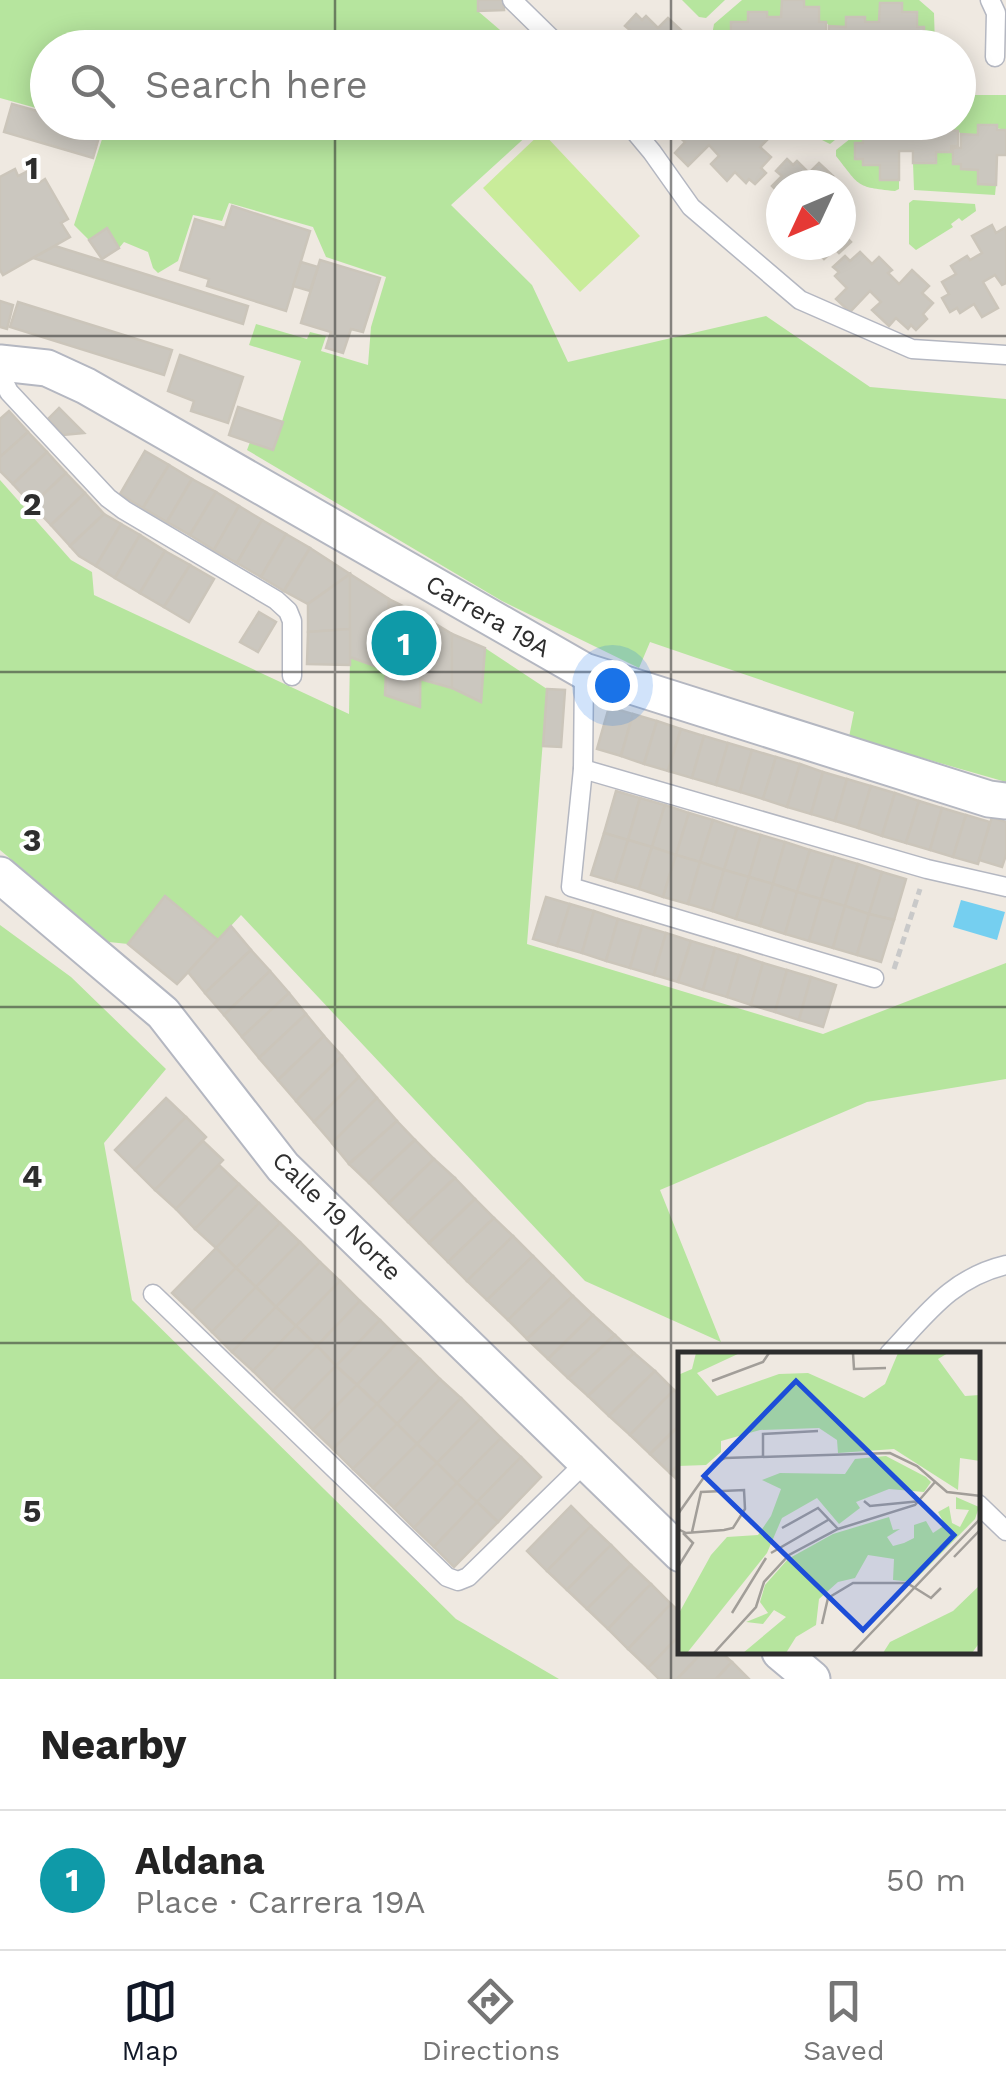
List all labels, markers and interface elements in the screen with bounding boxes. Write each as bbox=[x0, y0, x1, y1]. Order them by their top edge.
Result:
search box bbox=[30, 30, 976, 140]
icon: search bbox=[65, 58, 120, 113]
text: Search here bbox=[145, 63, 368, 107]
text: 1 bbox=[25, 149, 39, 187]
north arrow bbox=[766, 170, 856, 260]
text: 2 bbox=[22, 485, 42, 523]
street label: Carrera 19A bbox=[421, 569, 555, 663]
pin: 1 bbox=[372, 606, 436, 680]
your location bbox=[587, 660, 638, 711]
text: 3 bbox=[23, 821, 41, 859]
street label: Calle 19 Norte bbox=[267, 1146, 407, 1286]
text: 4 bbox=[22, 1157, 42, 1195]
inset map bbox=[678, 1352, 981, 1654]
text: 5 bbox=[23, 1492, 41, 1530]
text: Nearby bbox=[40, 1720, 187, 1769]
text: Aldana bbox=[135, 1839, 265, 1883]
text: 1 bbox=[66, 1861, 79, 1899]
text: 50 m bbox=[886, 1861, 966, 1899]
text: Place · Carrera 19A bbox=[135, 1883, 425, 1921]
tab: Map bbox=[122, 1974, 179, 2067]
tab: Directions bbox=[422, 1974, 560, 2067]
tab: Saved bbox=[803, 1974, 884, 2067]

